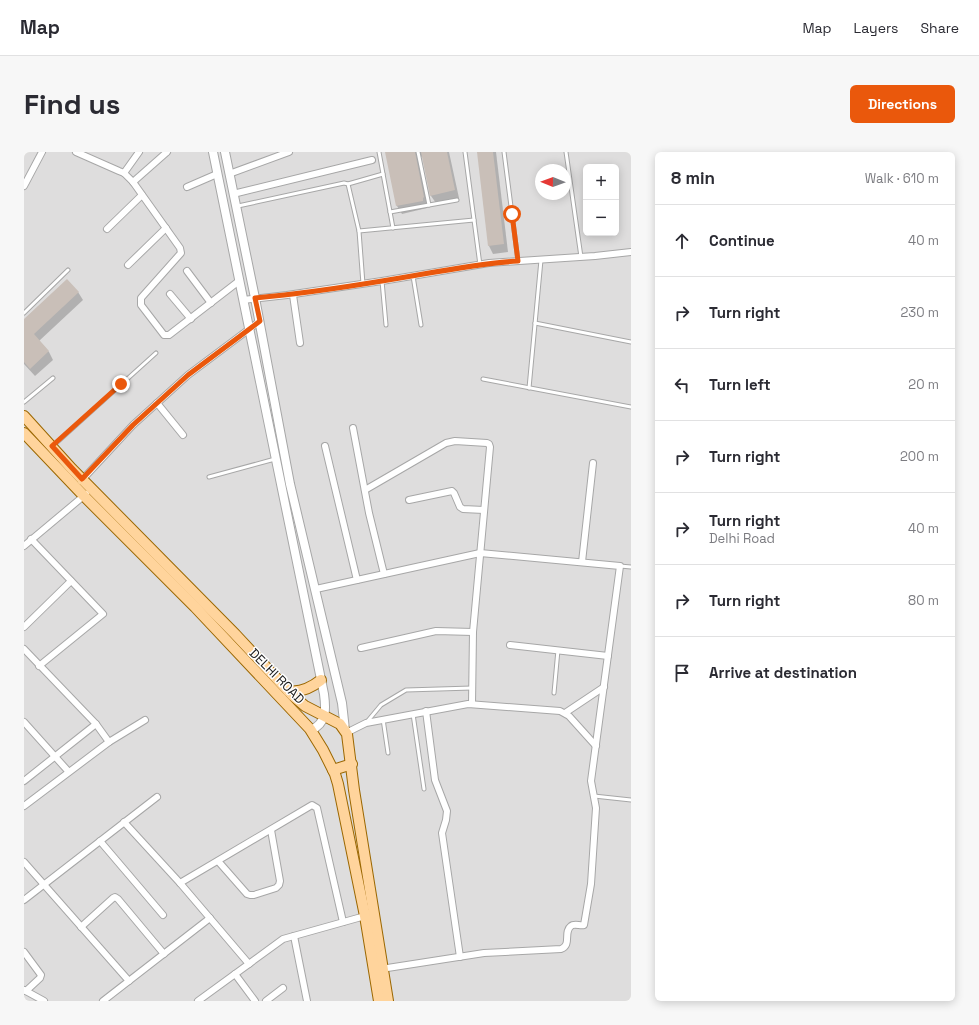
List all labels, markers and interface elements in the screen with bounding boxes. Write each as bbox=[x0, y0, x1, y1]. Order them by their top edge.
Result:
text: Map bbox=[20, 15, 60, 40]
text: Map bbox=[802, 19, 832, 37]
text: Layers bbox=[854, 19, 898, 37]
text: Share bbox=[920, 19, 959, 37]
button: Directions bbox=[850, 85, 955, 123]
text: Find us bbox=[24, 86, 121, 122]
north arrow bbox=[535, 164, 571, 200]
map controls bbox=[583, 164, 619, 236]
button: + bbox=[583, 164, 619, 200]
text: 8 min bbox=[671, 167, 715, 189]
text: Walk · 610 m bbox=[865, 170, 939, 187]
button: − bbox=[583, 200, 619, 236]
route start bbox=[503, 205, 521, 223]
icon: ahead bbox=[671, 230, 693, 252]
text: Continue bbox=[709, 231, 775, 250]
text: 40 m bbox=[908, 232, 939, 249]
icon: right bbox=[671, 302, 693, 324]
text: Turn right bbox=[709, 303, 780, 322]
text: 230 m bbox=[901, 304, 939, 321]
icon: left bbox=[671, 374, 693, 396]
route end bbox=[112, 375, 130, 393]
text: Turn left bbox=[709, 375, 771, 394]
text: 20 m bbox=[908, 376, 939, 393]
icon: right bbox=[671, 446, 693, 468]
text: Turn right bbox=[709, 447, 780, 466]
text: 200 m bbox=[900, 448, 939, 465]
text: Turn right bbox=[709, 511, 780, 530]
icon: right bbox=[671, 518, 693, 540]
text: 40 m bbox=[908, 520, 939, 537]
text: Delhi Road bbox=[709, 530, 775, 547]
icon: right bbox=[671, 590, 693, 612]
text: Turn right bbox=[709, 591, 780, 610]
text: 80 m bbox=[908, 592, 939, 609]
street label: DELHI ROAD bbox=[246, 645, 308, 707]
icon: arrive bbox=[671, 662, 693, 684]
text: Arrive at destination bbox=[709, 663, 857, 682]

